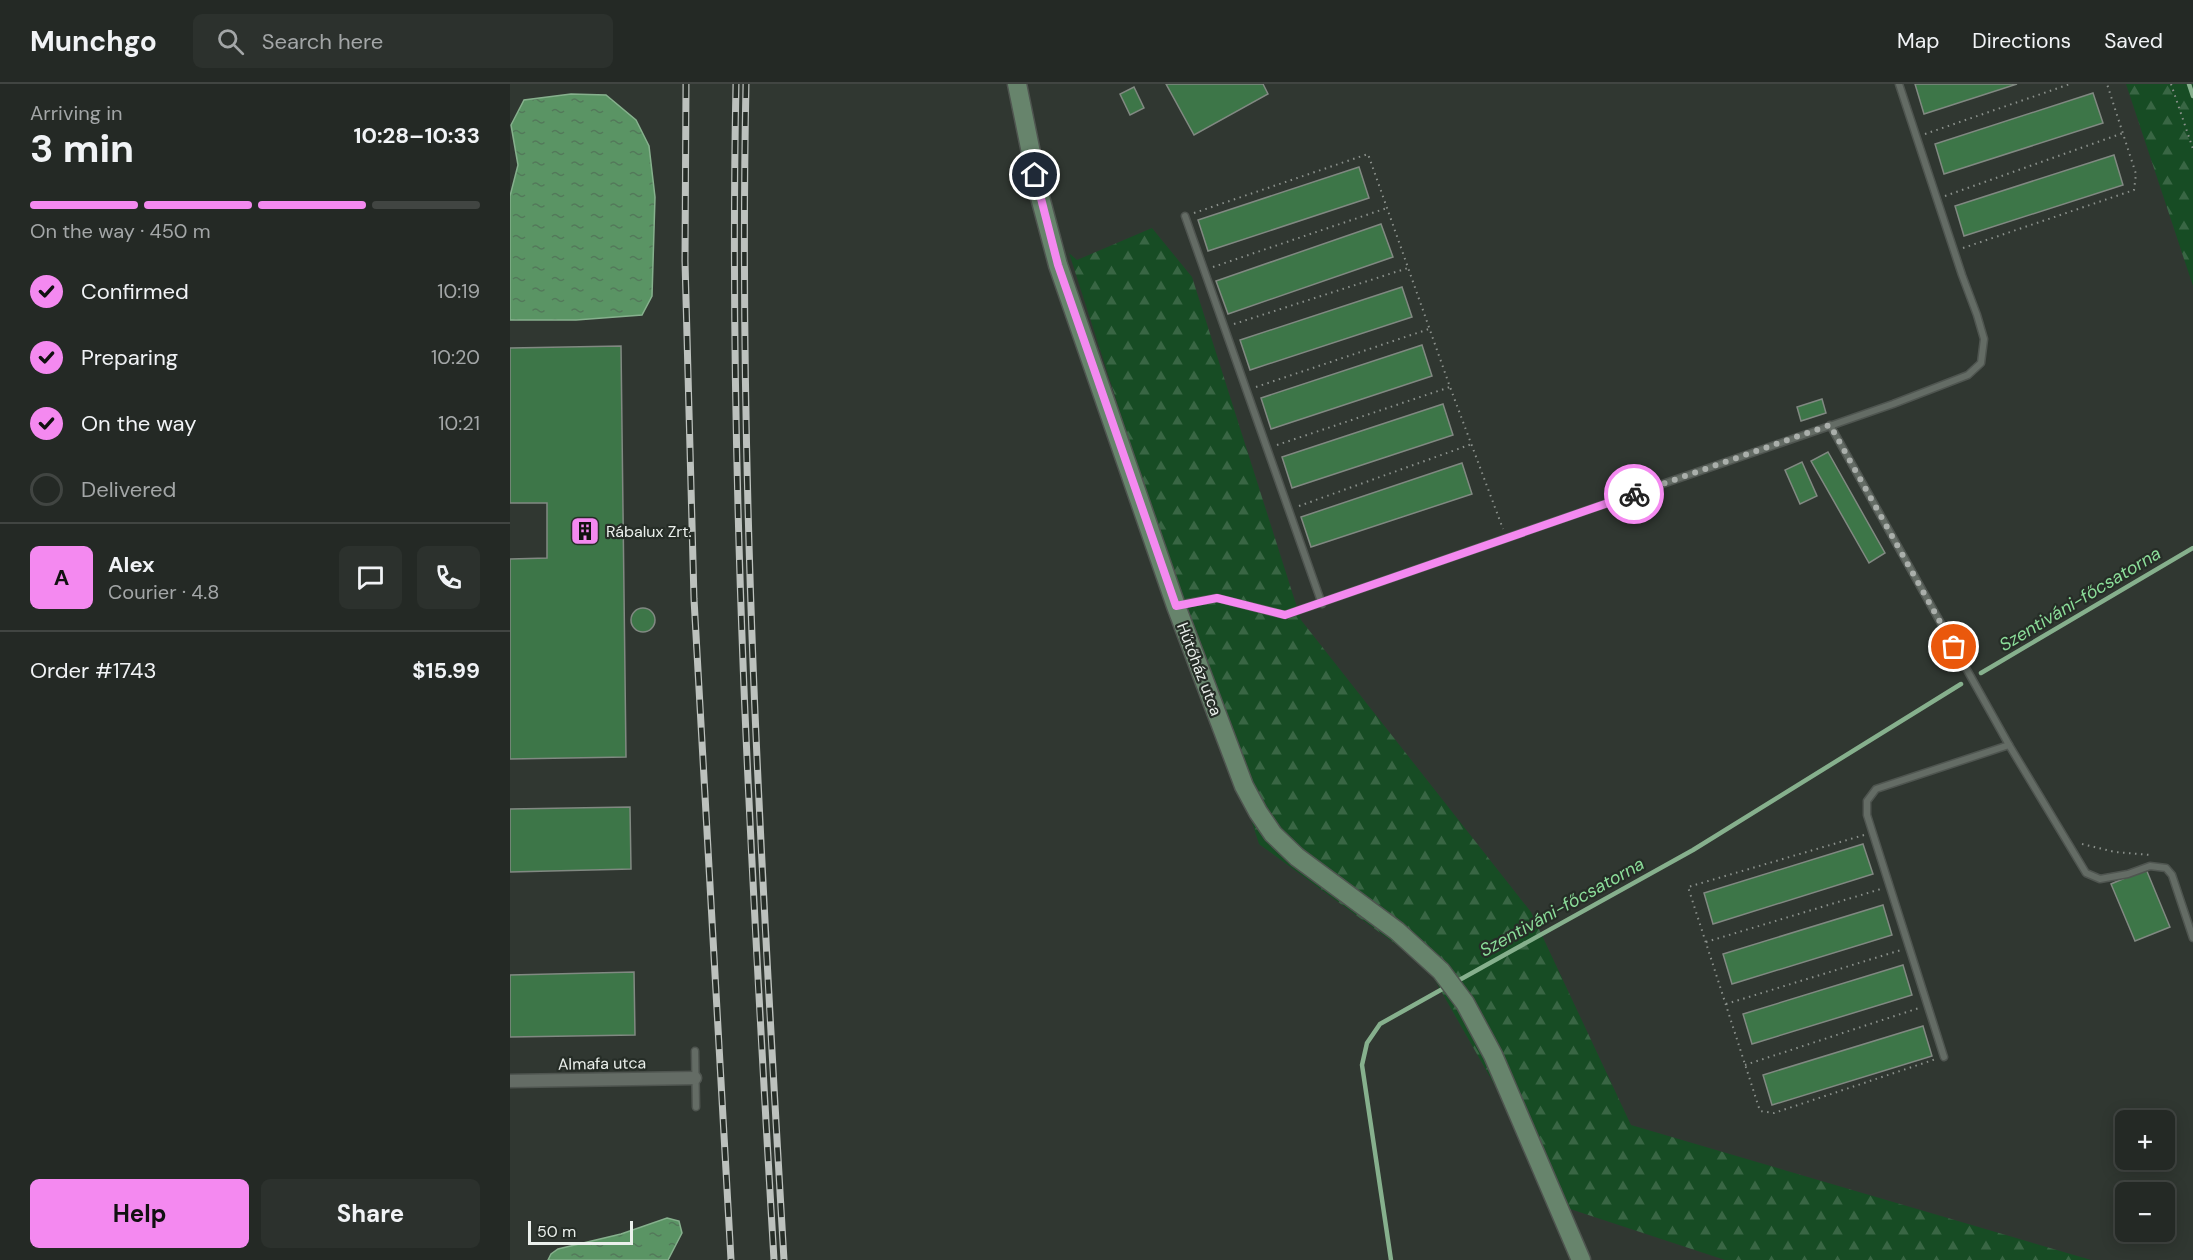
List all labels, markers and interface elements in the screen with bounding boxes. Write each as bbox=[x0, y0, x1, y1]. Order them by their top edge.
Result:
search box bbox=[193, 14, 613, 68]
text: Munchgo bbox=[30, 23, 157, 60]
icon: search bbox=[214, 25, 247, 58]
text: Search here bbox=[262, 27, 383, 56]
text: Map bbox=[1897, 27, 1939, 55]
text: Directions bbox=[1972, 27, 2071, 55]
text: Saved bbox=[2104, 27, 2163, 55]
text: Arriving in bbox=[30, 100, 122, 126]
text: 10:28–10:33 bbox=[354, 121, 480, 150]
text: 3 min bbox=[30, 123, 134, 174]
pin bbox=[1009, 149, 1060, 200]
icon: home bbox=[1018, 158, 1051, 191]
text: On the way · 450 m bbox=[30, 218, 211, 244]
icon: check bbox=[30, 275, 63, 308]
text: Confirmed bbox=[81, 277, 189, 306]
text: 10:19 bbox=[437, 278, 480, 304]
icon: check bbox=[30, 341, 63, 374]
text: Preparing bbox=[81, 343, 178, 372]
text: 10:20 bbox=[431, 344, 480, 370]
icon: check bbox=[30, 407, 63, 440]
text: On the way bbox=[81, 409, 196, 438]
text: 10:21 bbox=[438, 410, 480, 436]
courier bbox=[1604, 464, 1664, 524]
text: Delivered bbox=[81, 475, 176, 504]
icon: bike bbox=[1618, 478, 1651, 511]
building icon: Rábalux Zrt. bbox=[569, 515, 601, 547]
place label: Rábalux Zrt. bbox=[606, 521, 692, 542]
water label: Szentiváni-főcsatorna bbox=[1995, 541, 2165, 657]
button: chat bbox=[339, 546, 402, 609]
button: phone bbox=[417, 546, 480, 609]
text: Alex bbox=[108, 550, 155, 579]
text: A bbox=[54, 563, 69, 592]
text: Courier · 4.8 bbox=[108, 579, 219, 605]
street label: Hűtőház utca bbox=[1172, 620, 1227, 719]
pin bbox=[1928, 621, 1979, 672]
icon: bag bbox=[1937, 630, 1970, 663]
text: Order #1743 bbox=[30, 656, 156, 685]
text: $15.99 bbox=[412, 656, 480, 685]
water label: Szentiváni-főcsatorna bbox=[1475, 852, 1649, 962]
street label: Almafa utca bbox=[558, 1052, 646, 1075]
map controls bbox=[2115, 1110, 2175, 1242]
button: + bbox=[2115, 1110, 2175, 1170]
button: Help bbox=[30, 1179, 249, 1248]
button: Share bbox=[261, 1179, 480, 1248]
button: − bbox=[2115, 1182, 2175, 1242]
scale bar bbox=[528, 1218, 633, 1246]
text: 50 m bbox=[537, 1221, 576, 1242]

